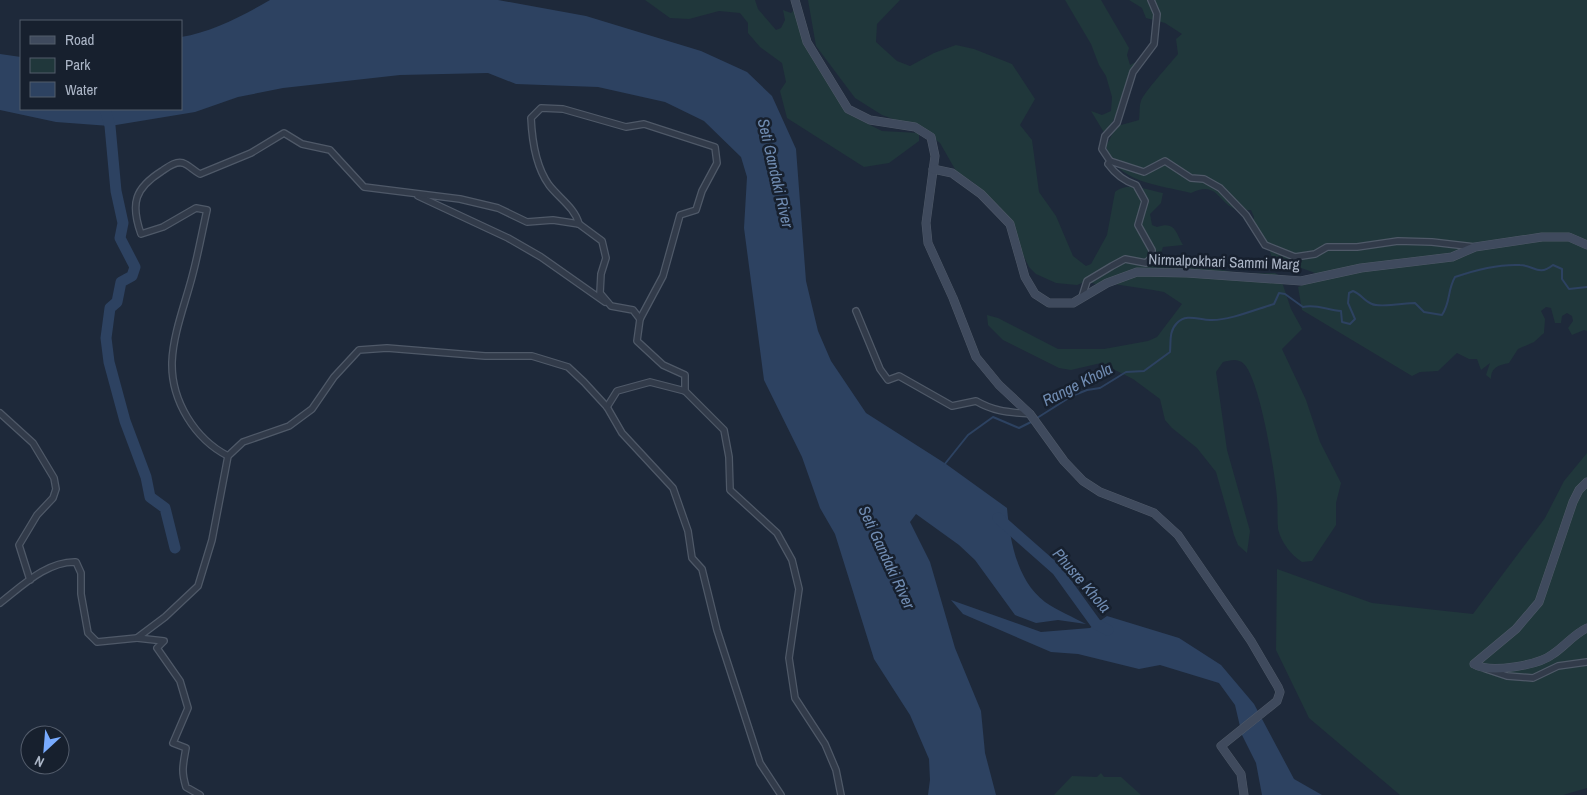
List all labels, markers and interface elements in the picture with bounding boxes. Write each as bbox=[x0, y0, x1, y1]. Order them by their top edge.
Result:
legend bbox=[20, 20, 182, 110]
text: Road bbox=[65, 29, 94, 50]
text: Park bbox=[65, 54, 91, 75]
text: Water bbox=[65, 79, 97, 100]
water label: Seti Gandaki River bbox=[753, 116, 799, 230]
street label: Nirmalpokhari Sammi Marg bbox=[1148, 248, 1300, 275]
water label: Range Khola bbox=[1038, 357, 1116, 411]
water label: Seti Gandaki River bbox=[853, 502, 921, 613]
water label: Phusre Khola bbox=[1048, 543, 1116, 617]
north arrow bbox=[20, 725, 70, 775]
text: N bbox=[32, 752, 47, 772]

